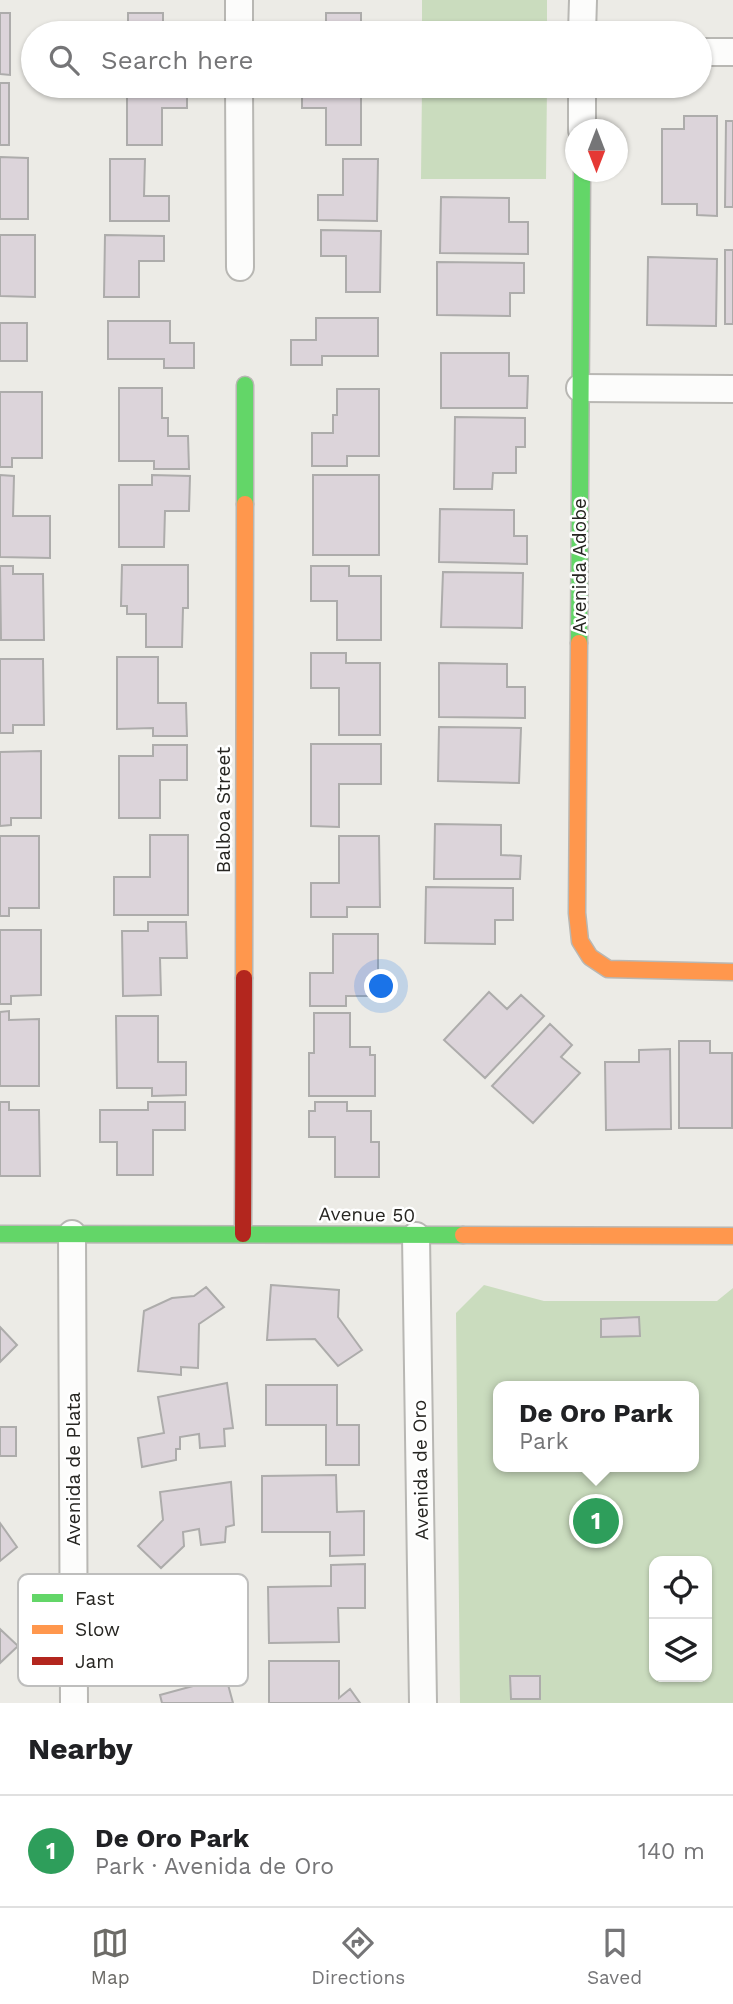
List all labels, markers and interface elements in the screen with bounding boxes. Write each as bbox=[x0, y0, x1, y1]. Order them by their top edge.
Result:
search box bbox=[21, 21, 712, 98]
icon: search bbox=[45, 41, 83, 79]
text: Search here bbox=[101, 45, 253, 75]
north arrow bbox=[565, 119, 628, 182]
street label: Avenida Adobe bbox=[568, 498, 591, 634]
street label: Balboa Street bbox=[212, 747, 235, 873]
your location bbox=[364, 969, 398, 1003]
street label: Avenue 50 bbox=[319, 1202, 415, 1227]
popup bbox=[493, 1381, 699, 1472]
street label: Avenida de Plata bbox=[62, 1392, 85, 1546]
text: De Oro Park bbox=[519, 1398, 673, 1428]
street label: Avenida de Oro bbox=[408, 1399, 433, 1540]
text: Park bbox=[519, 1428, 568, 1455]
pin: 1 bbox=[573, 1495, 619, 1547]
map controls bbox=[649, 1556, 712, 1682]
button: locate bbox=[649, 1556, 712, 1619]
legend bbox=[18, 1574, 248, 1686]
text: Fast bbox=[75, 1587, 114, 1610]
text: Slow bbox=[75, 1618, 120, 1641]
button: layers bbox=[649, 1619, 712, 1682]
text: Jam bbox=[75, 1650, 114, 1673]
text: Nearby bbox=[28, 1731, 133, 1766]
text: De Oro Park bbox=[95, 1823, 249, 1853]
text: 1 bbox=[46, 1838, 56, 1865]
text: 140 m bbox=[638, 1838, 705, 1865]
text: Park · Avenida de Oro bbox=[95, 1853, 334, 1880]
tab: Map bbox=[91, 1924, 130, 1989]
tab: Directions bbox=[311, 1924, 405, 1989]
tab: Saved bbox=[587, 1924, 642, 1989]

